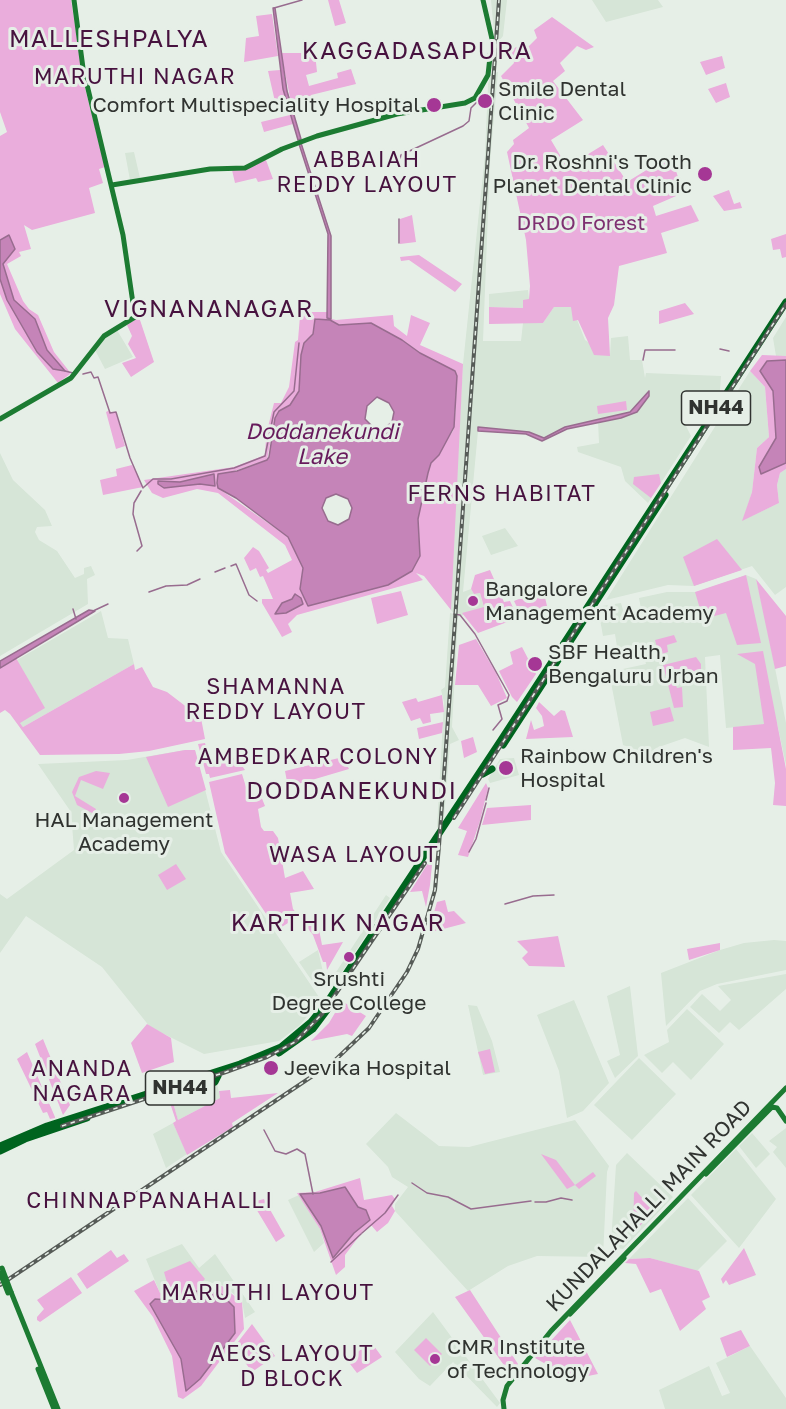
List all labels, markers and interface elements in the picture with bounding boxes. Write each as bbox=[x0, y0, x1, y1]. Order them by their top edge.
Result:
district label: MALLESHPALYA bbox=[9, 25, 209, 53]
district label: KAGGADASAPURA bbox=[302, 37, 532, 65]
district label: MARUTHI NAGAR bbox=[34, 64, 236, 90]
place label: Smile Dental Clinic bbox=[498, 76, 626, 126]
place label: Comfort Multispeciality Hospital bbox=[93, 92, 420, 118]
marker: Smile Dental Clinic bbox=[476, 92, 494, 110]
marker: Comfort Multispeciality Hospital bbox=[425, 96, 443, 114]
district label: ABBAIAH REDDY LAYOUT bbox=[276, 147, 458, 198]
place label: Dr. Roshni's Tooth Planet Dental Clinic bbox=[492, 149, 692, 199]
marker: Dr. Roshni's Tooth Planet Dental Clinic bbox=[696, 165, 714, 183]
park label: DRDO Forest bbox=[516, 210, 646, 236]
district label: VIGNANANAGAR bbox=[104, 295, 314, 323]
road number: NH44 bbox=[682, 391, 750, 425]
water label: Doddanekundi Lake bbox=[245, 419, 399, 470]
district label: FERNS HABITAT bbox=[408, 481, 596, 507]
place label: Bangalore Management Academy bbox=[485, 576, 714, 626]
marker: Bangalore Management Academy bbox=[466, 594, 480, 608]
place label: SBF Health, Bengaluru Urban bbox=[548, 639, 719, 689]
marker: SBF Health, Bengaluru Urban bbox=[526, 655, 544, 673]
district label: SHAMANNA REDDY LAYOUT bbox=[185, 674, 367, 726]
place label: Rainbow Children's Hospital bbox=[520, 743, 713, 793]
district label: AMBEDKAR COLONY bbox=[198, 744, 438, 770]
marker: Rainbow Children's Hospital bbox=[497, 759, 515, 777]
district label: DODDANEKUNDI bbox=[246, 777, 458, 805]
marker: HAL Management Academy bbox=[117, 791, 131, 805]
place label: HAL Management Academy bbox=[35, 807, 213, 857]
district label: WASA LAYOUT bbox=[269, 842, 439, 868]
district label: KARTHIK NAGAR bbox=[231, 909, 445, 937]
marker: Srushti Degree College bbox=[342, 950, 356, 964]
place label: Srushti Degree College bbox=[272, 966, 426, 1016]
place label: Jeevika Hospital bbox=[284, 1055, 451, 1081]
district label: ANANDA NAGARA bbox=[31, 1056, 133, 1108]
marker: Jeevika Hospital bbox=[262, 1059, 280, 1077]
road number: NH44 bbox=[146, 1071, 214, 1105]
street label: KUNDALAHALLI MAIN ROAD bbox=[541, 1095, 757, 1317]
district label: CHINNAPPANAHALLI bbox=[26, 1188, 274, 1214]
district label: MARUTHI LAYOUT bbox=[161, 1280, 375, 1306]
place label: CMR Institute of Technology bbox=[447, 1334, 589, 1384]
district label: AECS LAYOUT D BLOCK bbox=[210, 1341, 374, 1392]
marker: CMR Institute of Technology bbox=[428, 1352, 442, 1366]

